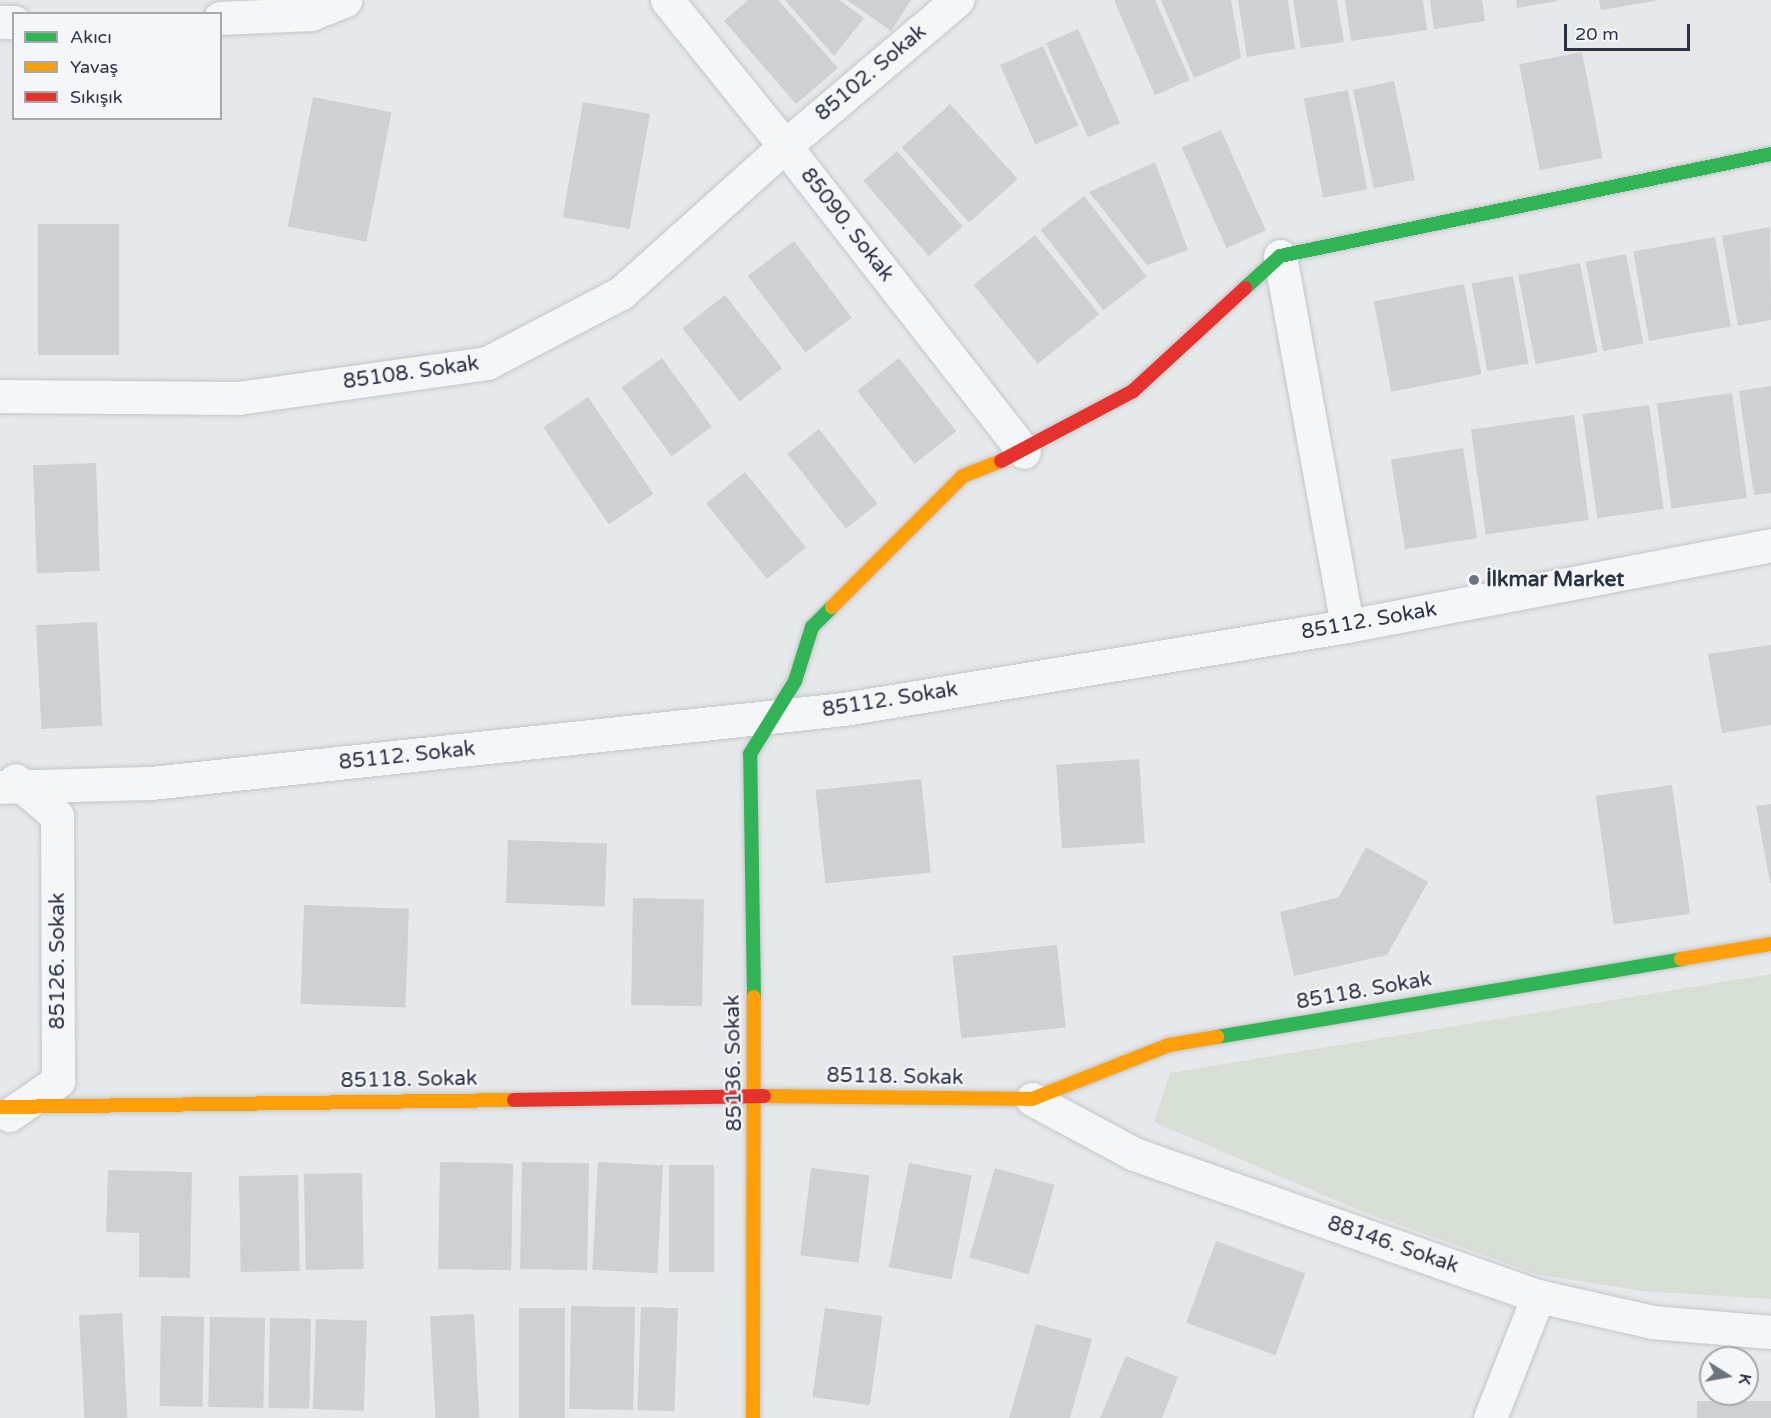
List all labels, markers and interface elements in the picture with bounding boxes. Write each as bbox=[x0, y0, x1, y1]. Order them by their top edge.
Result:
legend bbox=[12, 12, 222, 120]
scale bar bbox=[1567, 12, 1693, 50]
street label: 85102. Sokak bbox=[810, 19, 932, 127]
text: 20 m bbox=[1575, 23, 1619, 45]
text: Akıcı bbox=[70, 26, 112, 48]
text: Yavaş bbox=[70, 56, 118, 78]
text: Sıkışık bbox=[70, 86, 123, 108]
street label: 85090. Sokak bbox=[795, 163, 899, 287]
street label: 85108. Sokak bbox=[341, 351, 481, 395]
place label: İlkmar Market bbox=[1486, 567, 1624, 593]
marker: İlkmar Market bbox=[1467, 573, 1481, 587]
street label: 85112. Sokak bbox=[1299, 597, 1439, 645]
street label: 85112. Sokak bbox=[820, 677, 960, 723]
street label: 85112. Sokak bbox=[338, 736, 476, 776]
street label: 85126. Sokak bbox=[45, 892, 71, 1030]
street label: 85118. Sokak bbox=[1294, 967, 1434, 1015]
street label: 85136. Sokak bbox=[720, 994, 748, 1132]
street label: 85118. Sokak bbox=[826, 1063, 964, 1091]
street label: 85118. Sokak bbox=[340, 1066, 478, 1094]
street label: 88146. Sokak bbox=[1324, 1211, 1462, 1279]
north arrow bbox=[1699, 1346, 1759, 1406]
text: K bbox=[1734, 1372, 1756, 1386]

